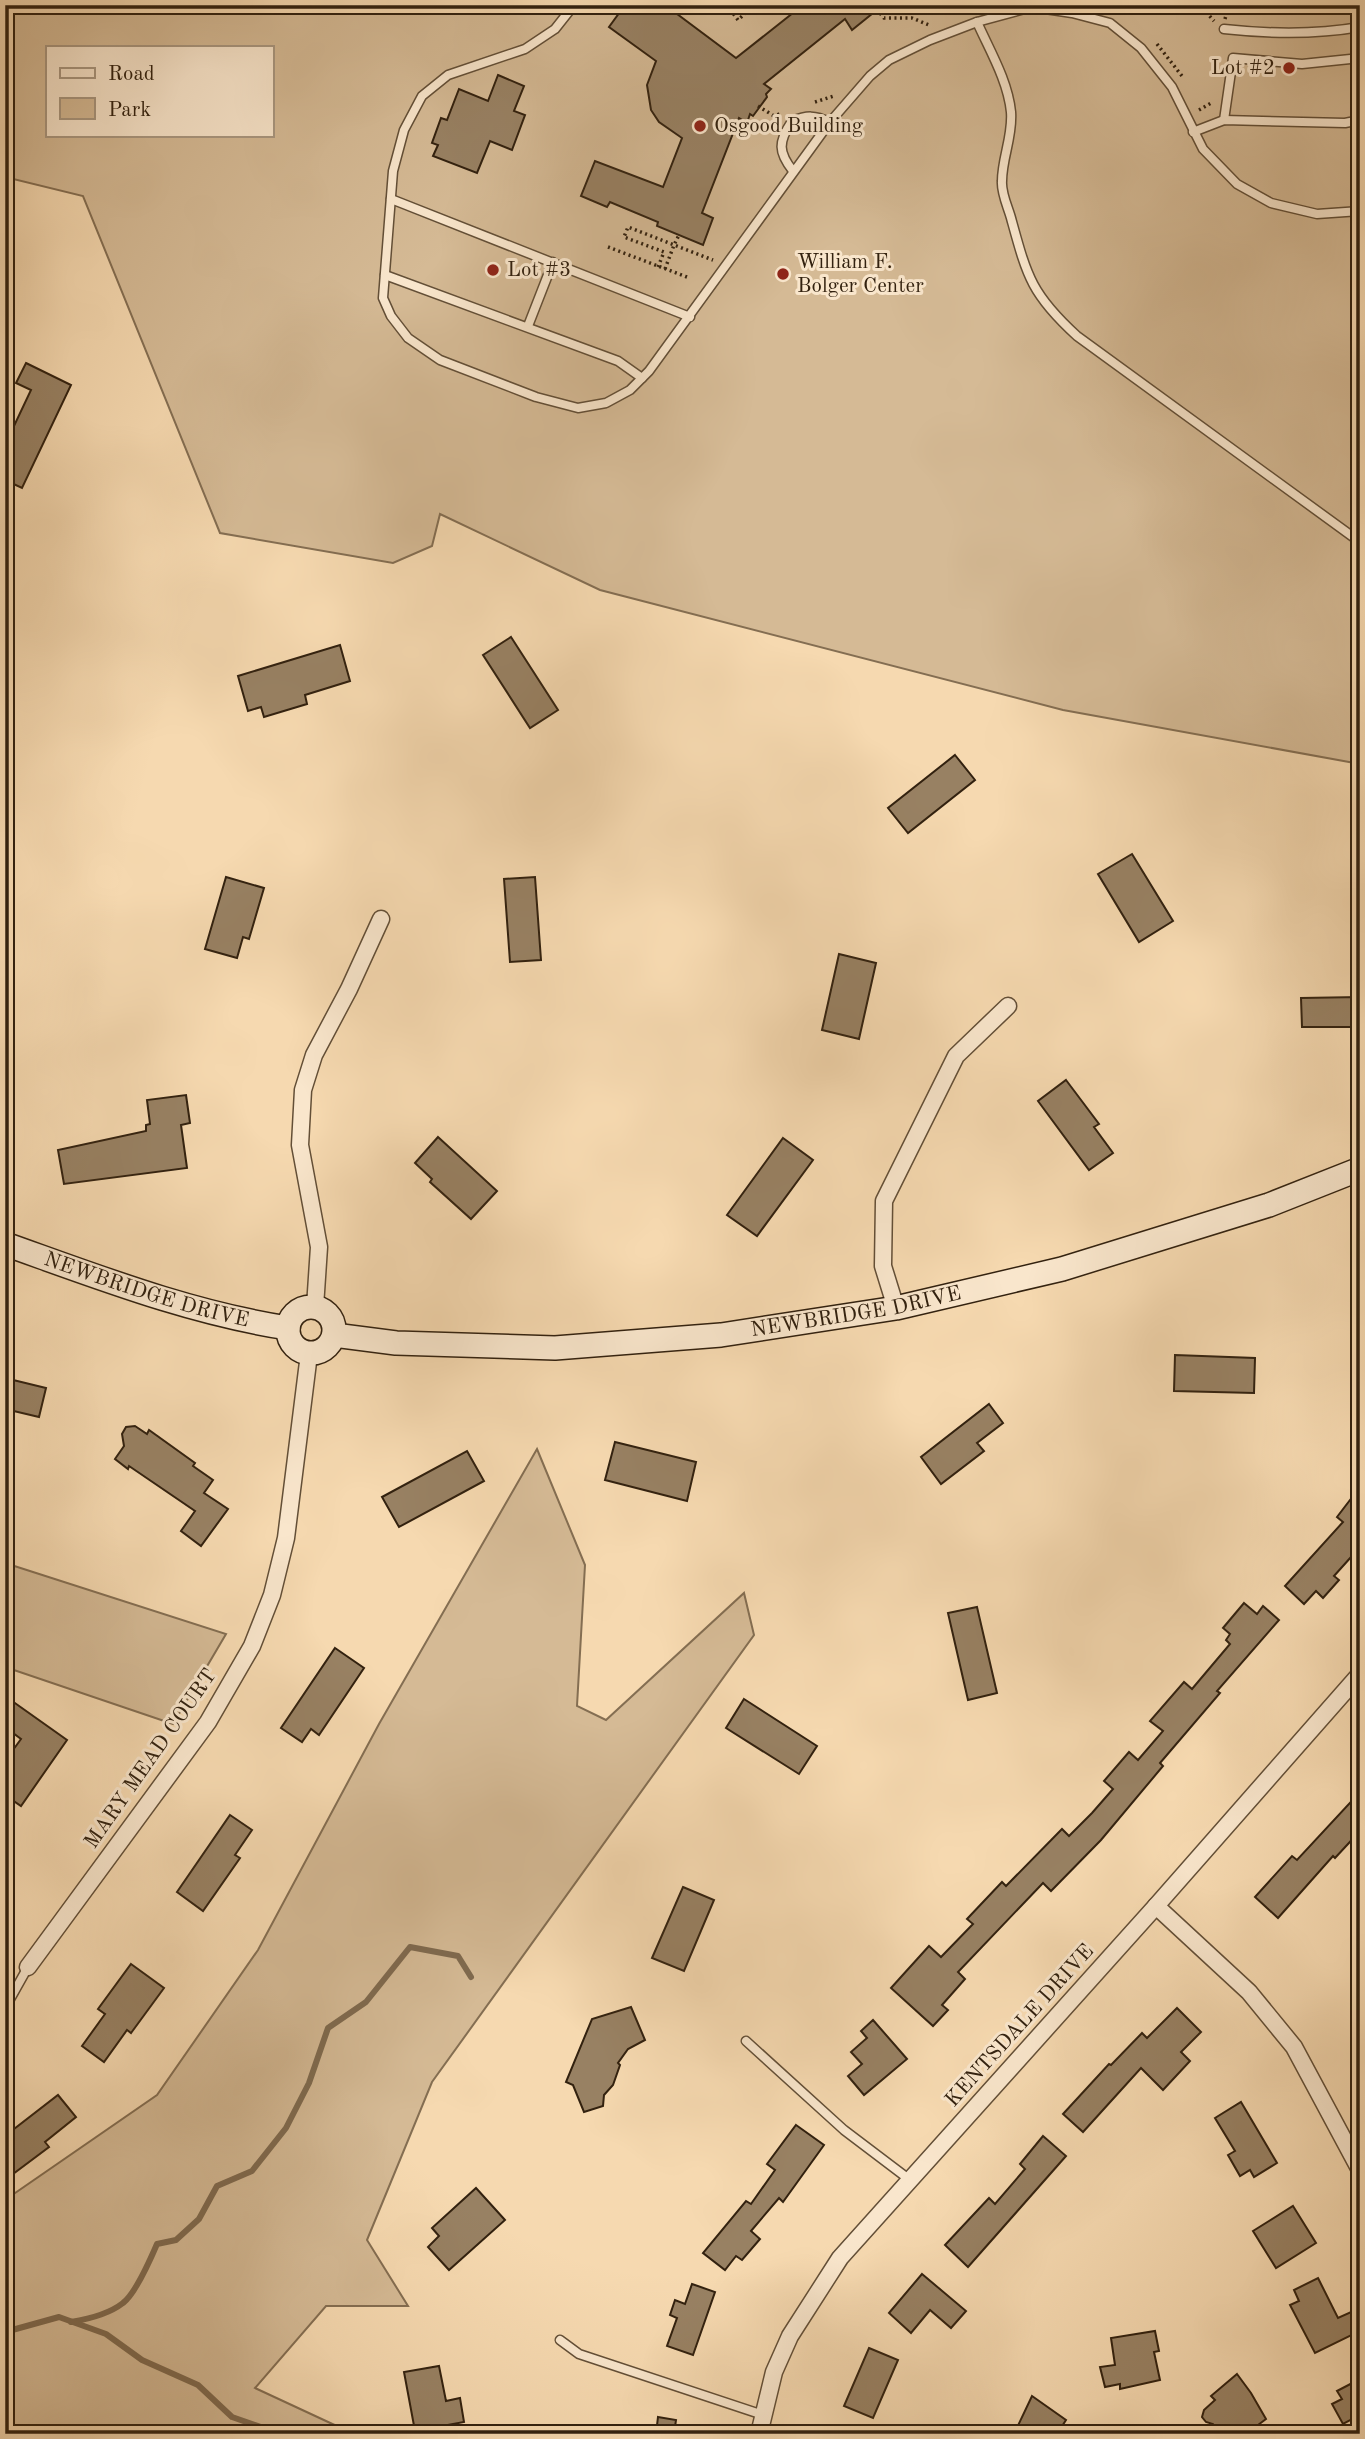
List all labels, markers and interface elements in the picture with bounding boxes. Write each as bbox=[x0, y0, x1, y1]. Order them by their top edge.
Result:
legend bbox=[46, 46, 273, 136]
place label: Lot #2 bbox=[1211, 58, 1275, 79]
marker: Lot #2 bbox=[1281, 60, 1297, 76]
text: Road bbox=[108, 64, 155, 85]
text: Park bbox=[108, 100, 151, 121]
place label: Osgood Building bbox=[714, 116, 864, 137]
marker: Osgood Building bbox=[692, 118, 708, 134]
place label: William F. Bolger Center bbox=[797, 252, 924, 297]
place label: Lot #3 bbox=[507, 260, 571, 281]
marker: Lot #3 bbox=[485, 262, 501, 278]
marker: William F. Bolger Center bbox=[775, 266, 791, 282]
street label: NEWBRIDGE DRIVE bbox=[41, 1248, 251, 1331]
street label: NEWBRIDGE DRIVE bbox=[749, 1283, 963, 1341]
street label: MARY MEAD COURT bbox=[81, 1665, 221, 1853]
street label: KENTSDALE DRIVE bbox=[942, 1941, 1098, 2111]

